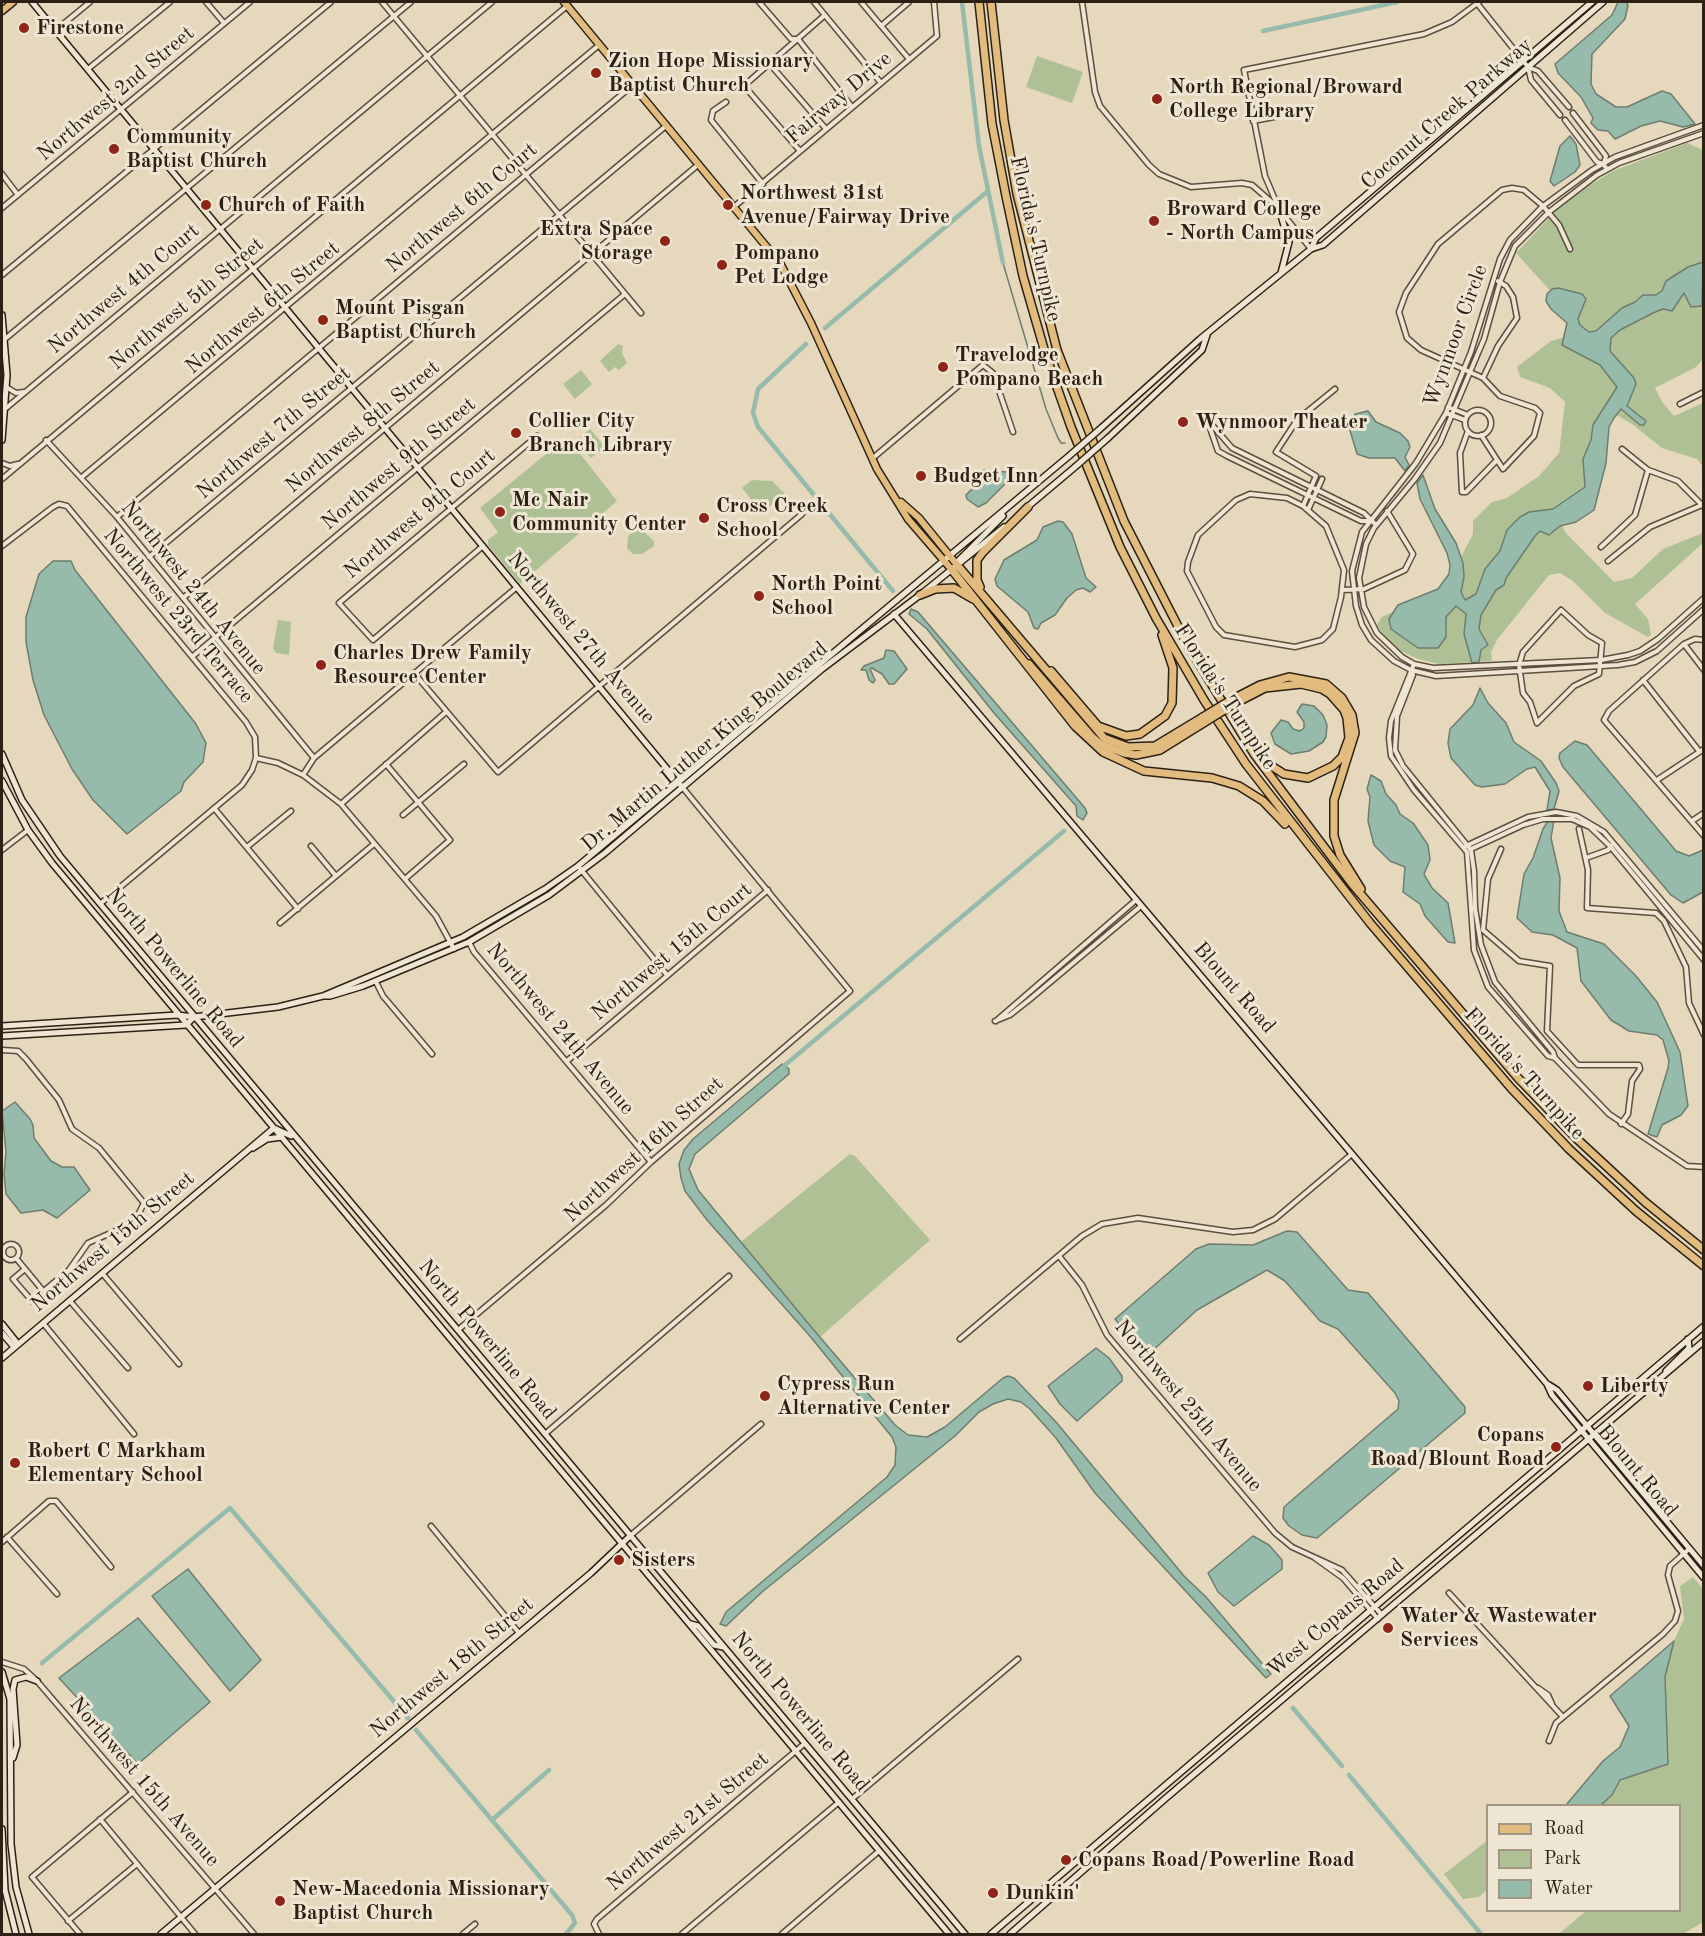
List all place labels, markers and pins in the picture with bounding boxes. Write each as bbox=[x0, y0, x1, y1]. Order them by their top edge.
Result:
place label: Firestone bbox=[36, 15, 124, 41]
marker: Firestone bbox=[17, 21, 31, 35]
place label: Zion Hope Missionary Baptist Church bbox=[608, 48, 813, 98]
marker: Zion Hope Missionary Baptist Church bbox=[589, 66, 603, 80]
place label: North Regional/Broward College Library bbox=[1169, 74, 1403, 124]
marker: North Regional/Broward College Library bbox=[1150, 92, 1164, 106]
place label: Community Baptist Church bbox=[126, 124, 267, 174]
marker: Community Baptist Church bbox=[107, 142, 121, 156]
place label: Northwest 31st Avenue/Fairway Drive bbox=[740, 180, 950, 230]
place label: Church of Faith bbox=[218, 192, 365, 218]
place label: Broward College - North Campus bbox=[1166, 196, 1321, 246]
marker: Church of Faith bbox=[199, 198, 213, 212]
marker: Northwest 31st Avenue/Fairway Drive bbox=[721, 198, 735, 212]
marker: Broward College - North Campus bbox=[1147, 214, 1161, 228]
place label: Extra Space Storage bbox=[539, 216, 653, 266]
marker: Extra Space Storage bbox=[658, 234, 672, 248]
place label: Pompano Pet Lodge bbox=[734, 240, 829, 290]
marker: Pompano Pet Lodge bbox=[715, 258, 729, 272]
place label: Mount Pisgan Baptist Church bbox=[335, 295, 476, 345]
marker: Mount Pisgan Baptist Church bbox=[316, 313, 330, 327]
place label: Travelodge Pompano Beach bbox=[955, 342, 1103, 392]
marker: Travelodge Pompano Beach bbox=[936, 360, 950, 374]
place label: Collier City Branch Library bbox=[528, 408, 673, 458]
place label: Wynmoor Theater bbox=[1195, 409, 1367, 435]
marker: Wynmoor Theater bbox=[1176, 415, 1190, 429]
marker: Collier City Branch Library bbox=[509, 426, 523, 440]
place label: Budget Inn bbox=[933, 463, 1038, 489]
marker: Budget Inn bbox=[914, 469, 928, 483]
place label: Mc Nair Community Center bbox=[512, 487, 686, 537]
place label: Cross Creek School bbox=[716, 493, 828, 543]
marker: Mc Nair Community Center bbox=[493, 505, 507, 519]
marker: Cross Creek School bbox=[697, 511, 711, 525]
place label: North Point School bbox=[771, 571, 882, 621]
marker: North Point School bbox=[752, 589, 766, 603]
place label: Charles Drew Family Resource Center bbox=[333, 640, 532, 690]
marker: Charles Drew Family Resource Center bbox=[314, 658, 328, 672]
place label: Cypress Run Alternative Center bbox=[777, 1371, 950, 1421]
place label: Liberty bbox=[1600, 1373, 1669, 1399]
marker: Liberty bbox=[1581, 1379, 1595, 1393]
marker: Cypress Run Alternative Center bbox=[758, 1389, 772, 1403]
place label: Copans Road/Blount Road bbox=[1370, 1422, 1544, 1472]
place label: Robert C Markham Elementary School bbox=[27, 1438, 206, 1488]
marker: Copans Road/Blount Road bbox=[1549, 1440, 1563, 1454]
marker: Robert C Markham Elementary School bbox=[8, 1456, 22, 1470]
place label: Sisters bbox=[631, 1547, 695, 1573]
marker: Sisters bbox=[612, 1553, 626, 1567]
place label: Water & Wastewater Services bbox=[1400, 1603, 1597, 1653]
marker: Water & Wastewater Services bbox=[1381, 1621, 1395, 1635]
place label: Copans Road/Powerline Road bbox=[1078, 1847, 1355, 1873]
marker: Copans Road/Powerline Road bbox=[1059, 1853, 1073, 1867]
place label: New-Macedonia Missionary Baptist Church bbox=[292, 1876, 550, 1926]
place label: Dunkin' bbox=[1005, 1880, 1079, 1906]
marker: Dunkin' bbox=[986, 1886, 1000, 1900]
marker: New-Macedonia Missionary Baptist Church bbox=[273, 1894, 287, 1908]

